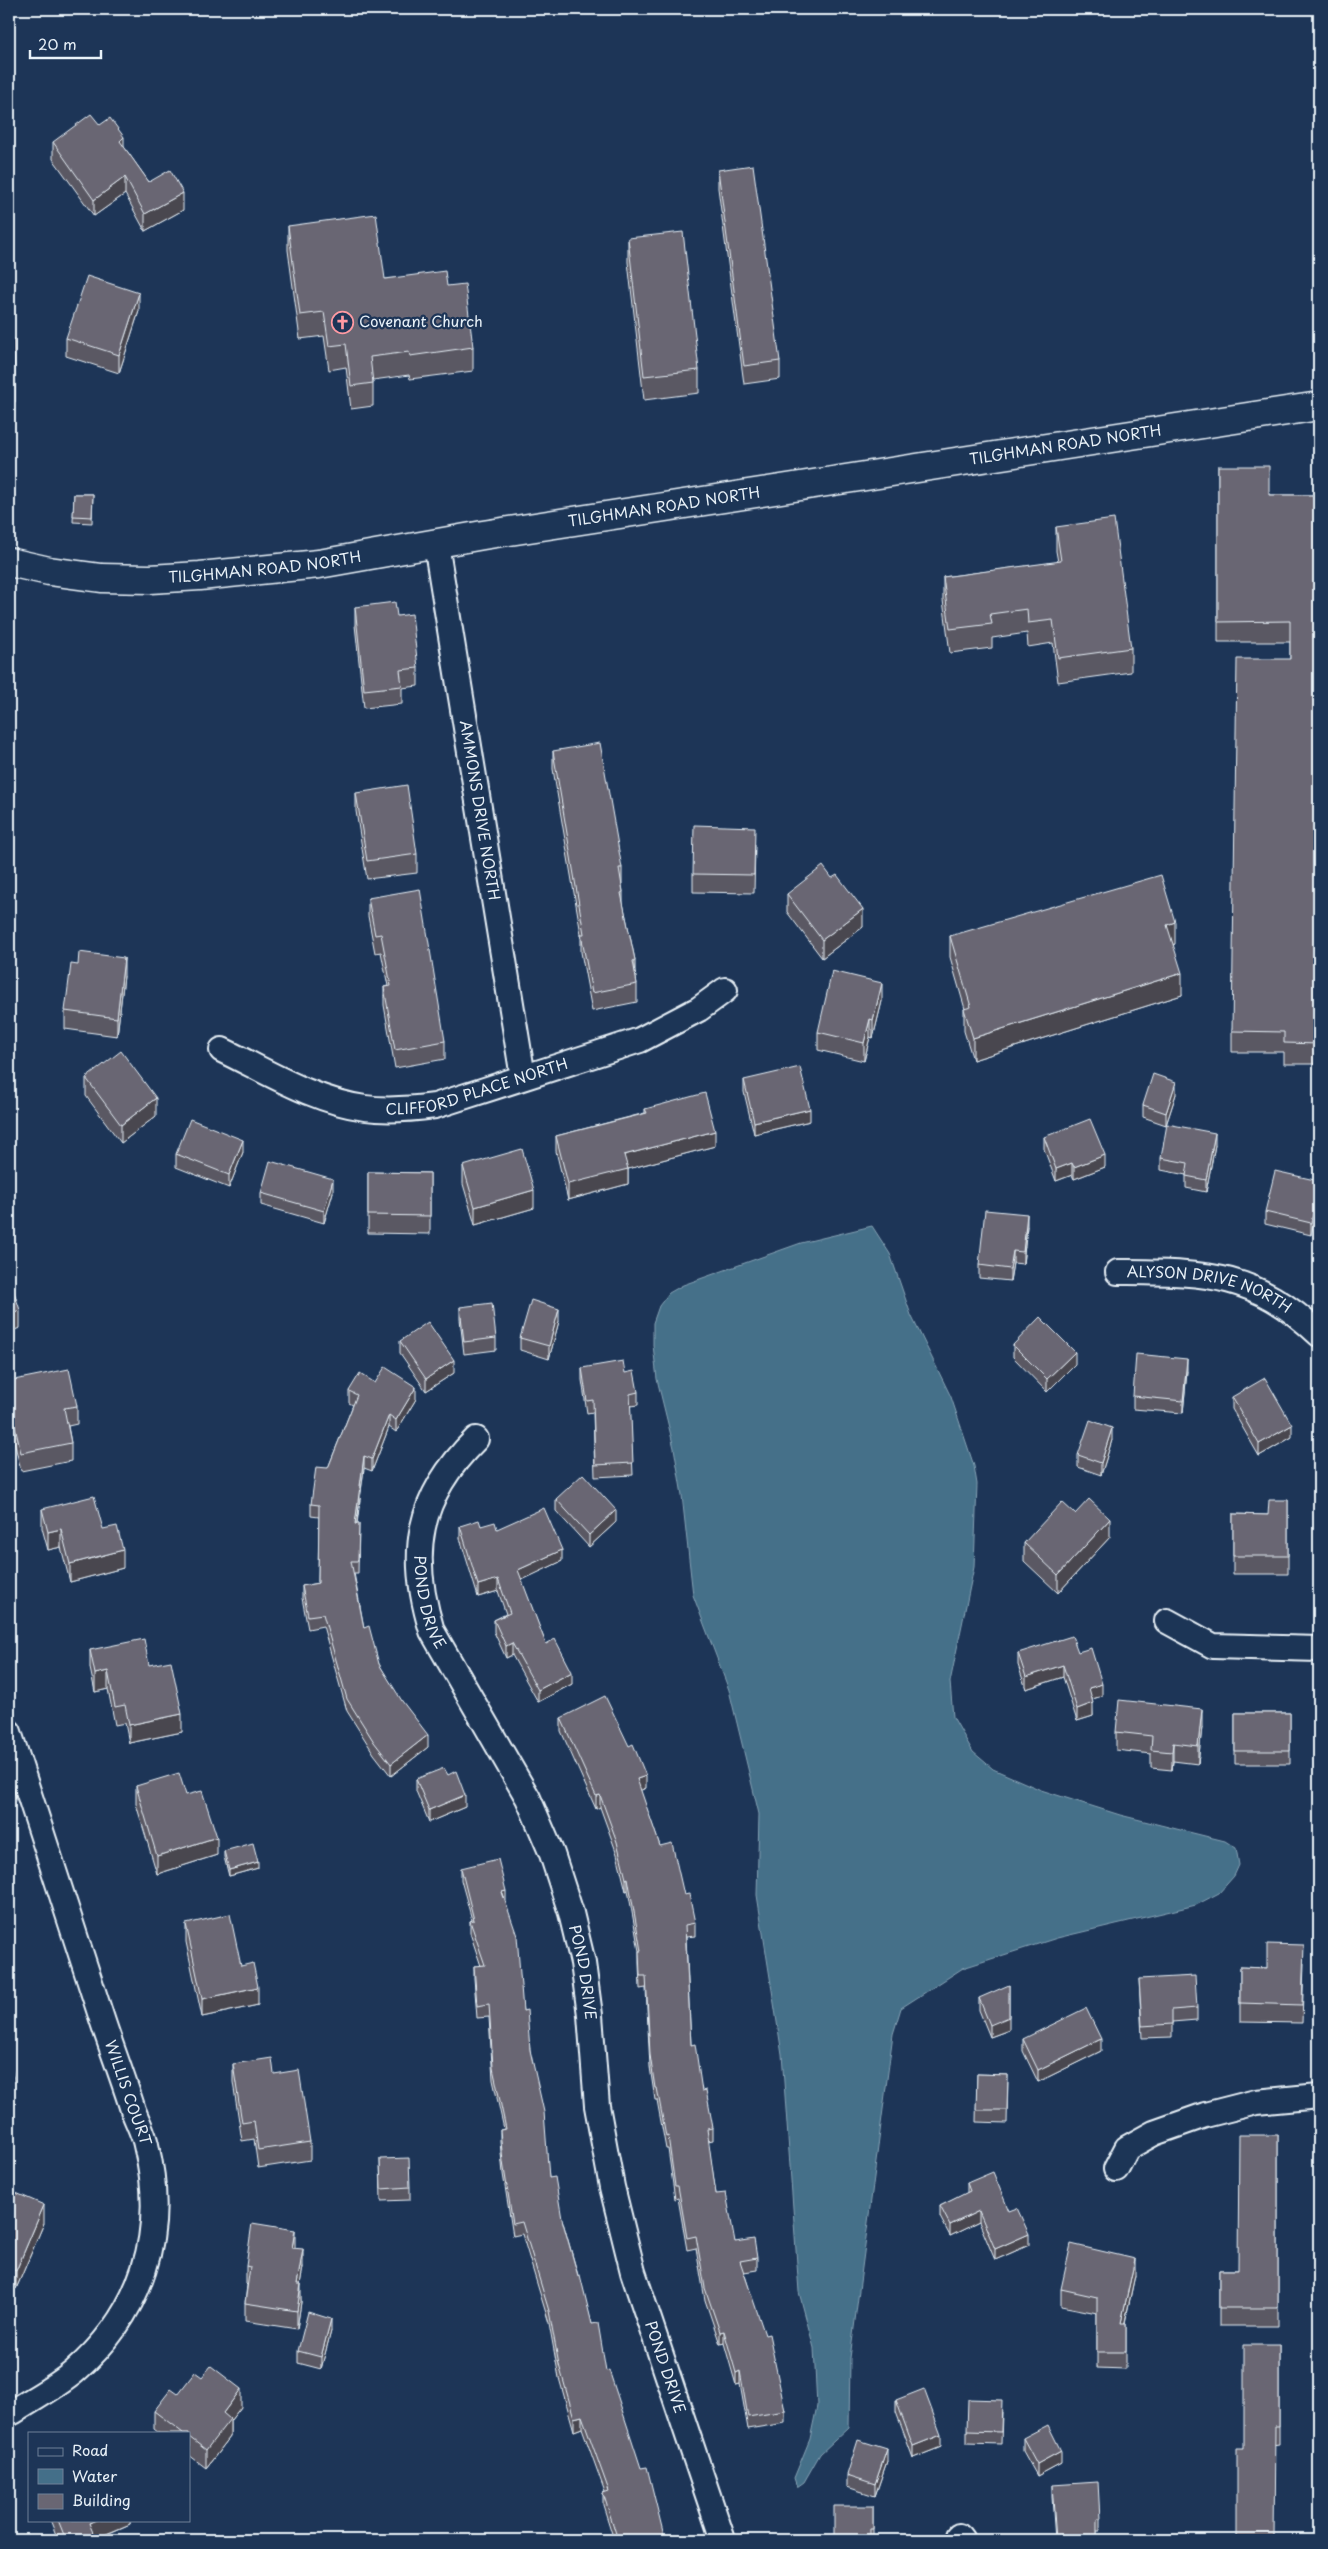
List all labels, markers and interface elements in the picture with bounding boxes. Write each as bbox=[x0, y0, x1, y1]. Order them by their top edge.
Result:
scale bar bbox=[30, 28, 101, 60]
text: 20 m bbox=[38, 32, 77, 55]
place label: Covenant Church bbox=[359, 309, 483, 332]
church icon: Covenant Church bbox=[331, 310, 355, 334]
street label: TILGHMAN ROAD NORTH bbox=[968, 417, 1163, 470]
street label: TILGHMAN ROAD NORTH bbox=[566, 479, 762, 532]
street label: TILGHMAN ROAD NORTH bbox=[168, 544, 363, 588]
street label: AMMONS DRIVE NORTH bbox=[455, 718, 507, 902]
street label: CLIFFORD PLACE NORTH bbox=[385, 1051, 570, 1120]
street label: ALYSON DRIVE NORTH bbox=[1127, 1259, 1297, 1318]
street label: POND DRIVE bbox=[410, 1555, 453, 1653]
street label: POND DRIVE bbox=[564, 1922, 603, 2021]
street label: WILLIS COURT bbox=[100, 2037, 159, 2148]
street label: POND DRIVE bbox=[640, 2318, 693, 2416]
legend bbox=[28, 2432, 190, 2522]
text: Road bbox=[72, 2438, 108, 2461]
text: Water bbox=[72, 2464, 117, 2487]
text: Building bbox=[72, 2488, 131, 2511]

